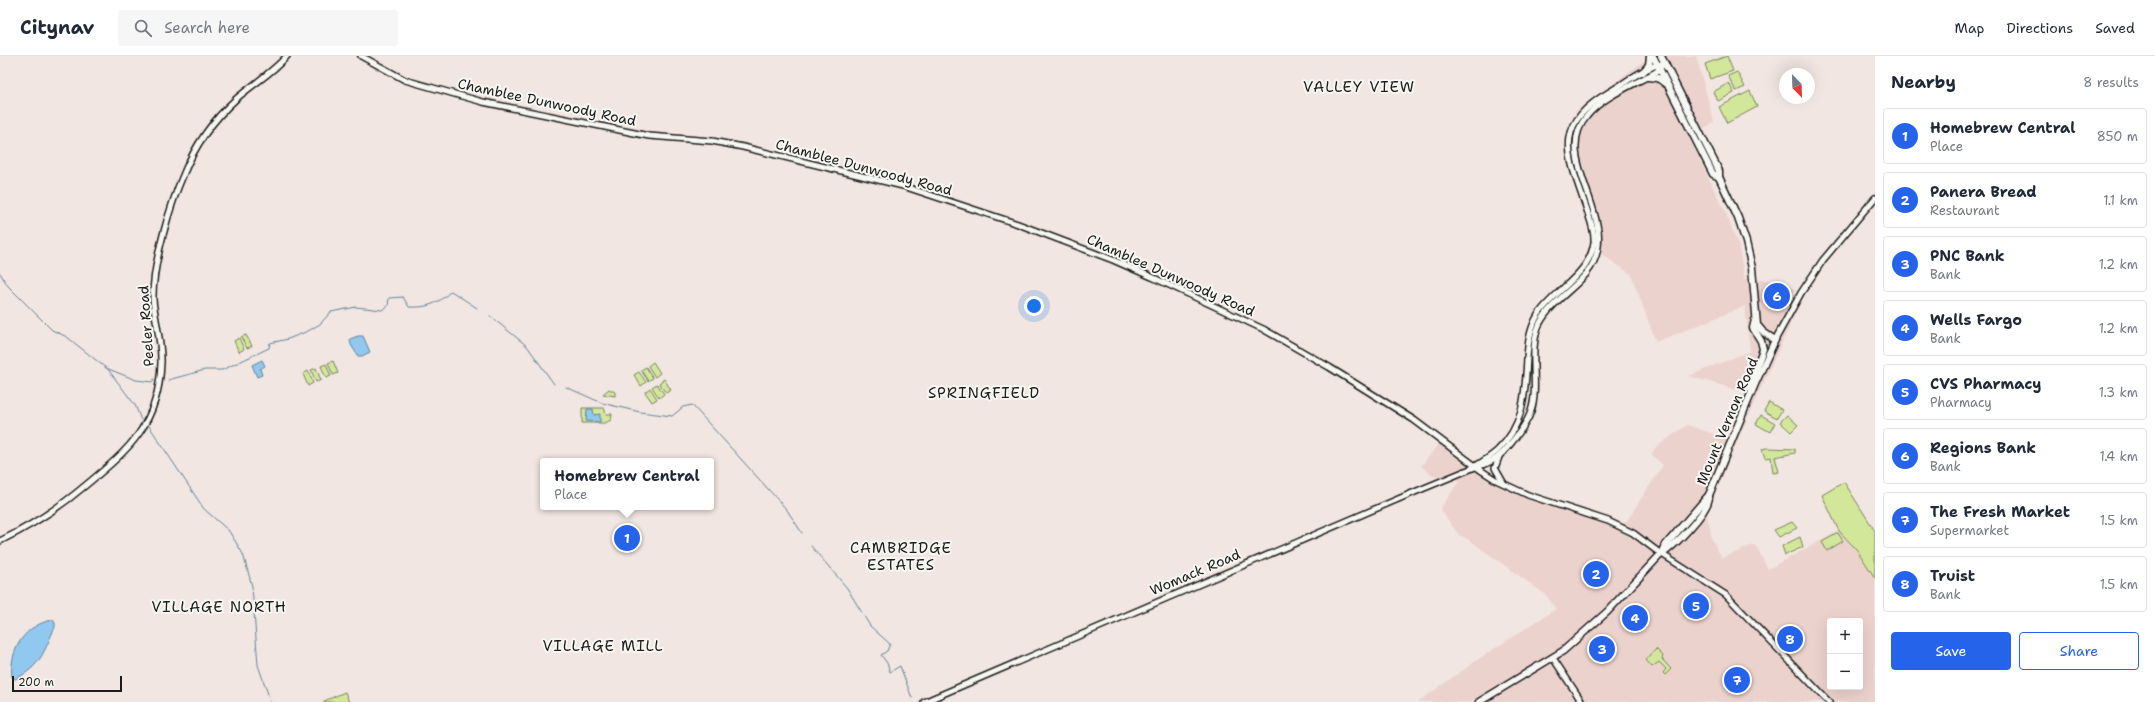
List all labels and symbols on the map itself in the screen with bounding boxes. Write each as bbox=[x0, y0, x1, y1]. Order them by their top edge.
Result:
north arrow bbox=[1779, 68, 1815, 104]
street label: Chamblee Dunwoody Road bbox=[456, 74, 638, 130]
district label: VALLEY VIEW bbox=[1303, 77, 1415, 97]
street label: Chamblee Dunwoody Road bbox=[774, 135, 954, 199]
street label: Chamblee Dunwoody Road bbox=[1084, 230, 1258, 320]
pin: 6 bbox=[1764, 281, 1790, 311]
street label: Peeler Road bbox=[134, 285, 158, 367]
your location bbox=[1024, 296, 1044, 316]
street label: Mount Vernon Road bbox=[1692, 354, 1762, 487]
district label: SPRINGFIELD bbox=[928, 383, 1040, 403]
pin: 1 bbox=[614, 523, 640, 553]
district label: CAMBRIDGE ESTATES bbox=[850, 538, 952, 575]
street label: Womack Road bbox=[1147, 545, 1243, 599]
pin: 2 bbox=[1583, 559, 1609, 589]
pin: 5 bbox=[1683, 591, 1709, 621]
district label: VILLAGE NORTH bbox=[151, 597, 287, 617]
pin: 4 bbox=[1622, 603, 1648, 633]
pin: 8 bbox=[1777, 624, 1803, 654]
pin: 3 bbox=[1589, 634, 1615, 664]
district label: VILLAGE MILL bbox=[542, 636, 664, 656]
pin: 7 bbox=[1724, 665, 1750, 695]
scale bar bbox=[12, 674, 122, 693]

